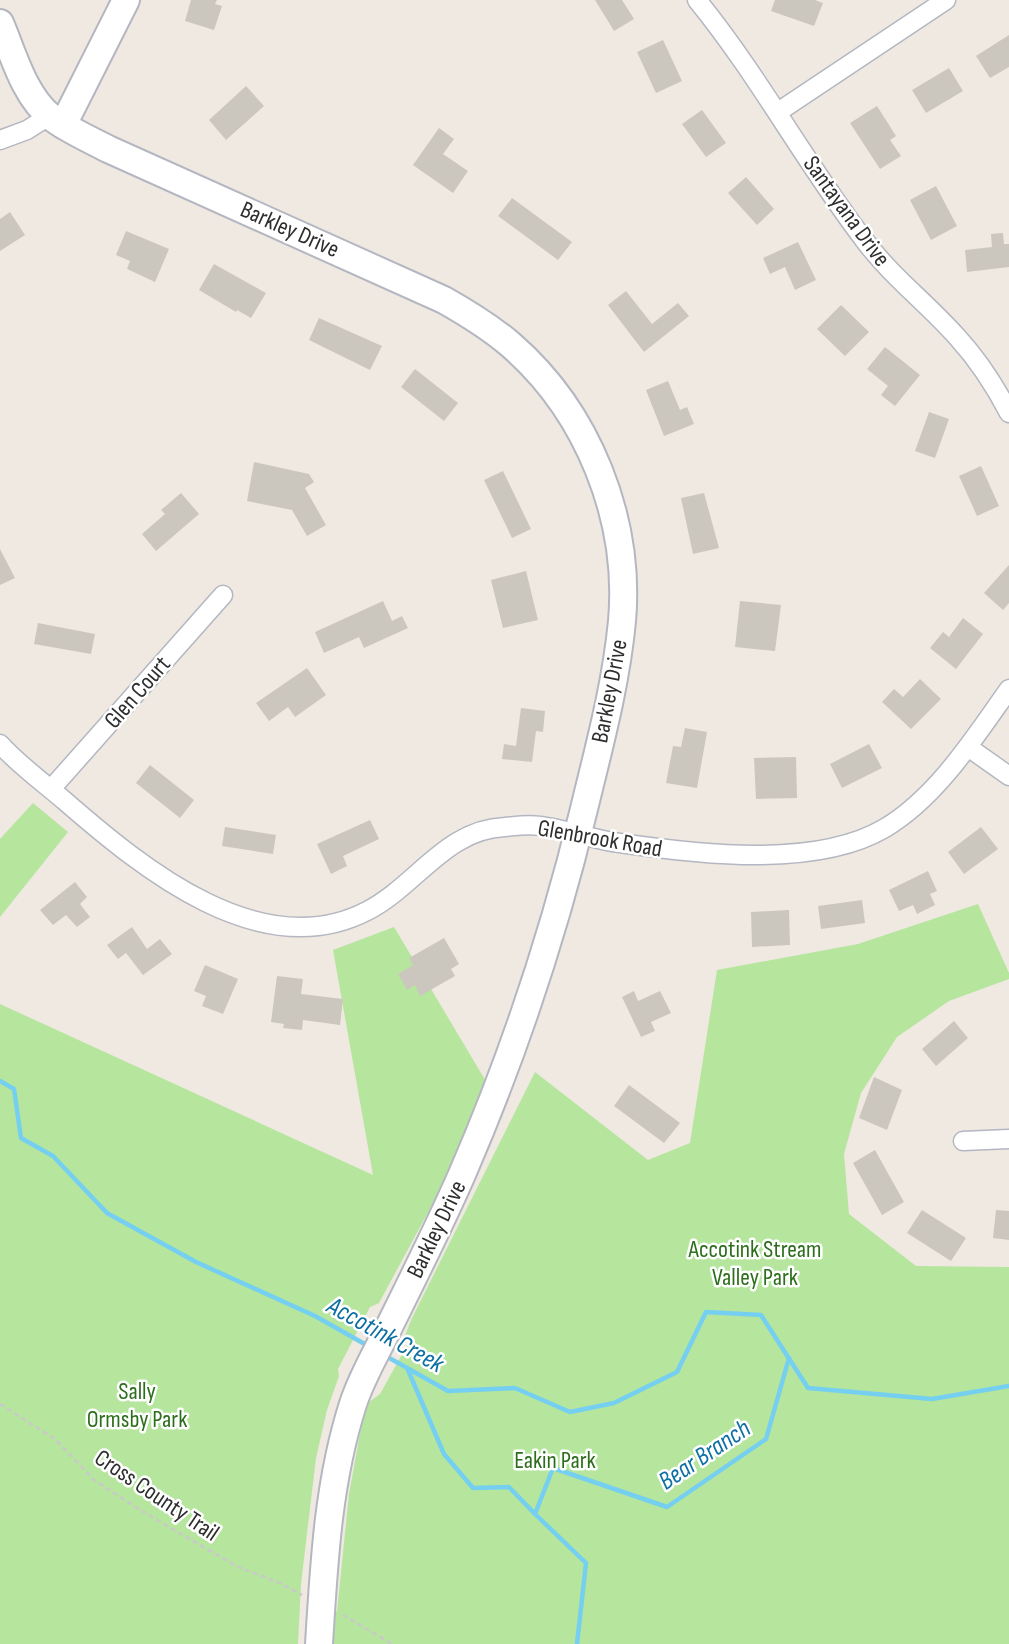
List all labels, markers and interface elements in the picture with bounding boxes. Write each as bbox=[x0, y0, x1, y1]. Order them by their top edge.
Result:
street label: Santayana Drive bbox=[797, 150, 896, 272]
street label: Barkley Drive bbox=[236, 195, 344, 264]
street label: Barkley Drive bbox=[585, 637, 634, 745]
street label: Glen Court bbox=[98, 650, 177, 734]
street label: Glenbrook Road bbox=[535, 813, 664, 864]
street label: Barkley Drive bbox=[400, 1176, 472, 1283]
park label: Accotink Stream Valley Park bbox=[687, 1235, 822, 1292]
water label: Accotink Creek bbox=[321, 1290, 450, 1381]
park label: Sally Ormsby Park bbox=[87, 1377, 187, 1434]
water label: Bear Branch bbox=[653, 1413, 757, 1497]
street label: Cross County Trail bbox=[89, 1443, 224, 1548]
park label: Eakin Park bbox=[514, 1446, 596, 1475]

